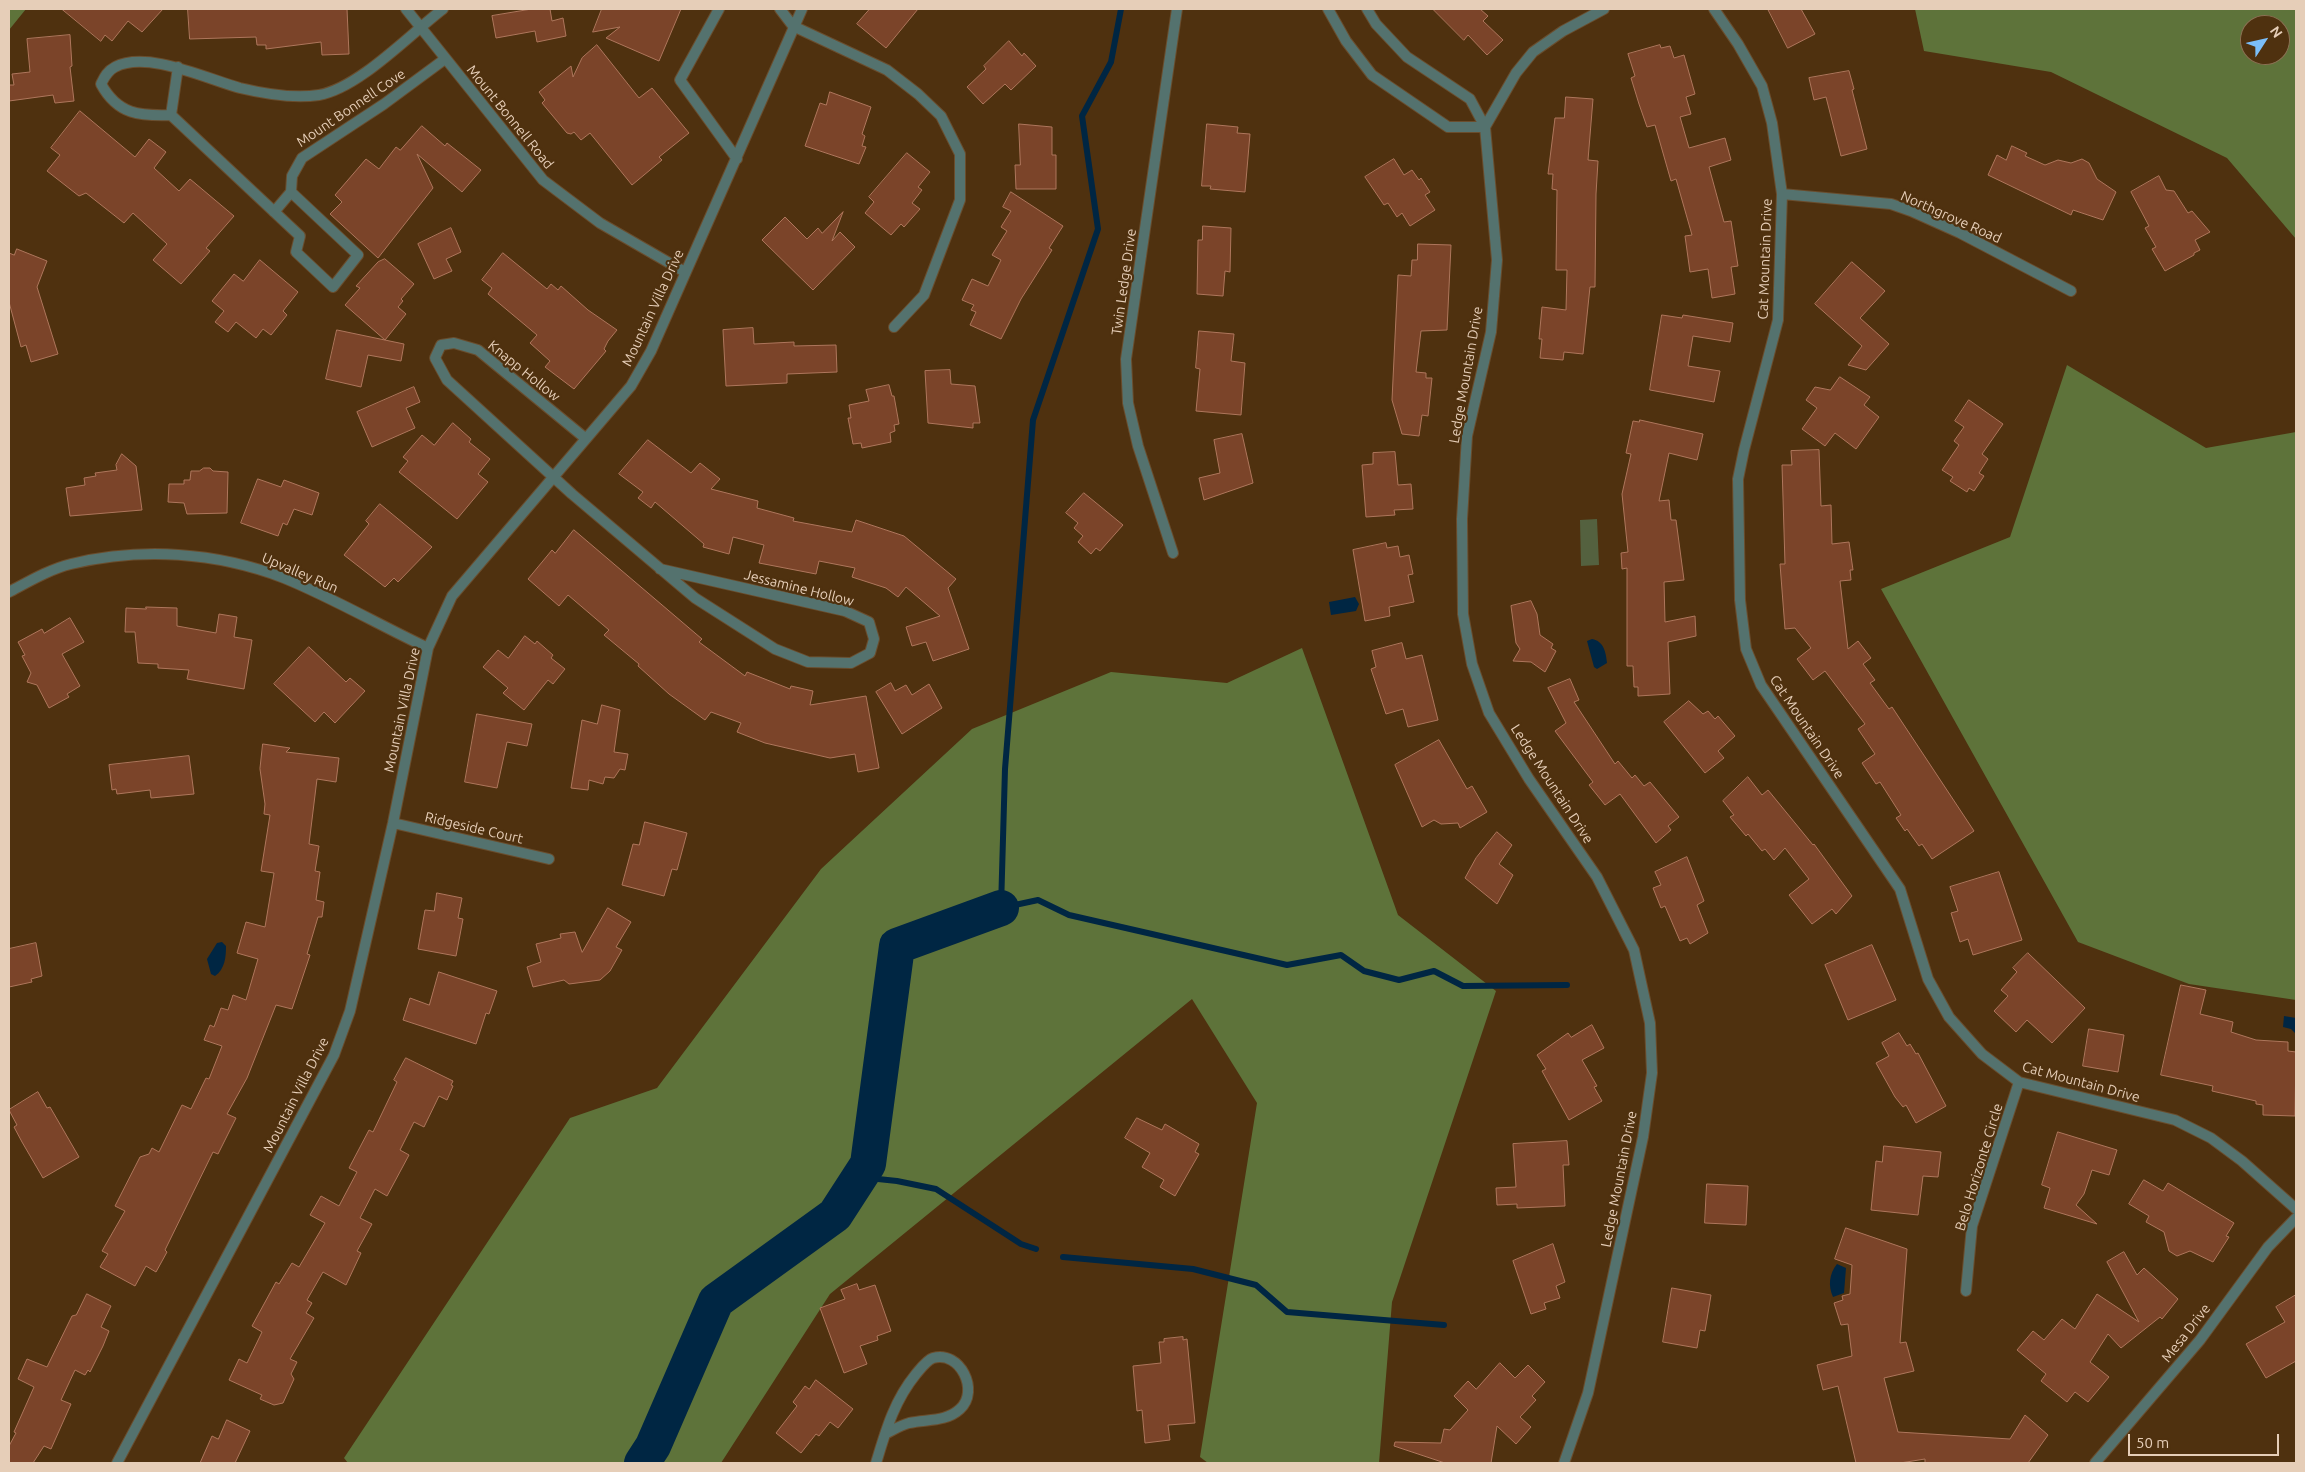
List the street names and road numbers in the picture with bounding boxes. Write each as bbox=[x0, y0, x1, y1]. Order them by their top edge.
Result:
street label: Mount Bonnell Road bbox=[463, 62, 557, 172]
street label: Mount Bonnell Cove bbox=[293, 65, 409, 151]
street label: Northgrove Road bbox=[1898, 187, 2004, 247]
street label: Cat Mountain Drive bbox=[1754, 198, 1776, 320]
street label: Twin Ledge Drive bbox=[1108, 228, 1140, 336]
street label: Mountain Villa Drive bbox=[619, 247, 687, 369]
street label: Ledge Mountain Drive bbox=[1446, 305, 1486, 445]
street label: Knapp Hollow bbox=[485, 337, 563, 405]
street label: Upvalley Run bbox=[259, 549, 341, 597]
street label: Jessamine Hollow bbox=[742, 566, 856, 610]
street label: Mountain Villa Drive bbox=[381, 646, 423, 774]
street label: Cat Mountain Drive bbox=[1766, 672, 1848, 782]
street label: Ledge Mountain Drive bbox=[1507, 721, 1597, 847]
street label: Ridgeside Court bbox=[423, 809, 525, 847]
street label: Mountain Villa Drive bbox=[260, 1035, 332, 1155]
street label: Cat Mountain Drive bbox=[2020, 1058, 2142, 1106]
street label: Belo Horizonte Circle bbox=[1952, 1101, 2006, 1233]
street label: Ledge Mountain Drive bbox=[1598, 1109, 1640, 1249]
street label: Mesa Drive bbox=[2158, 1300, 2214, 1366]

